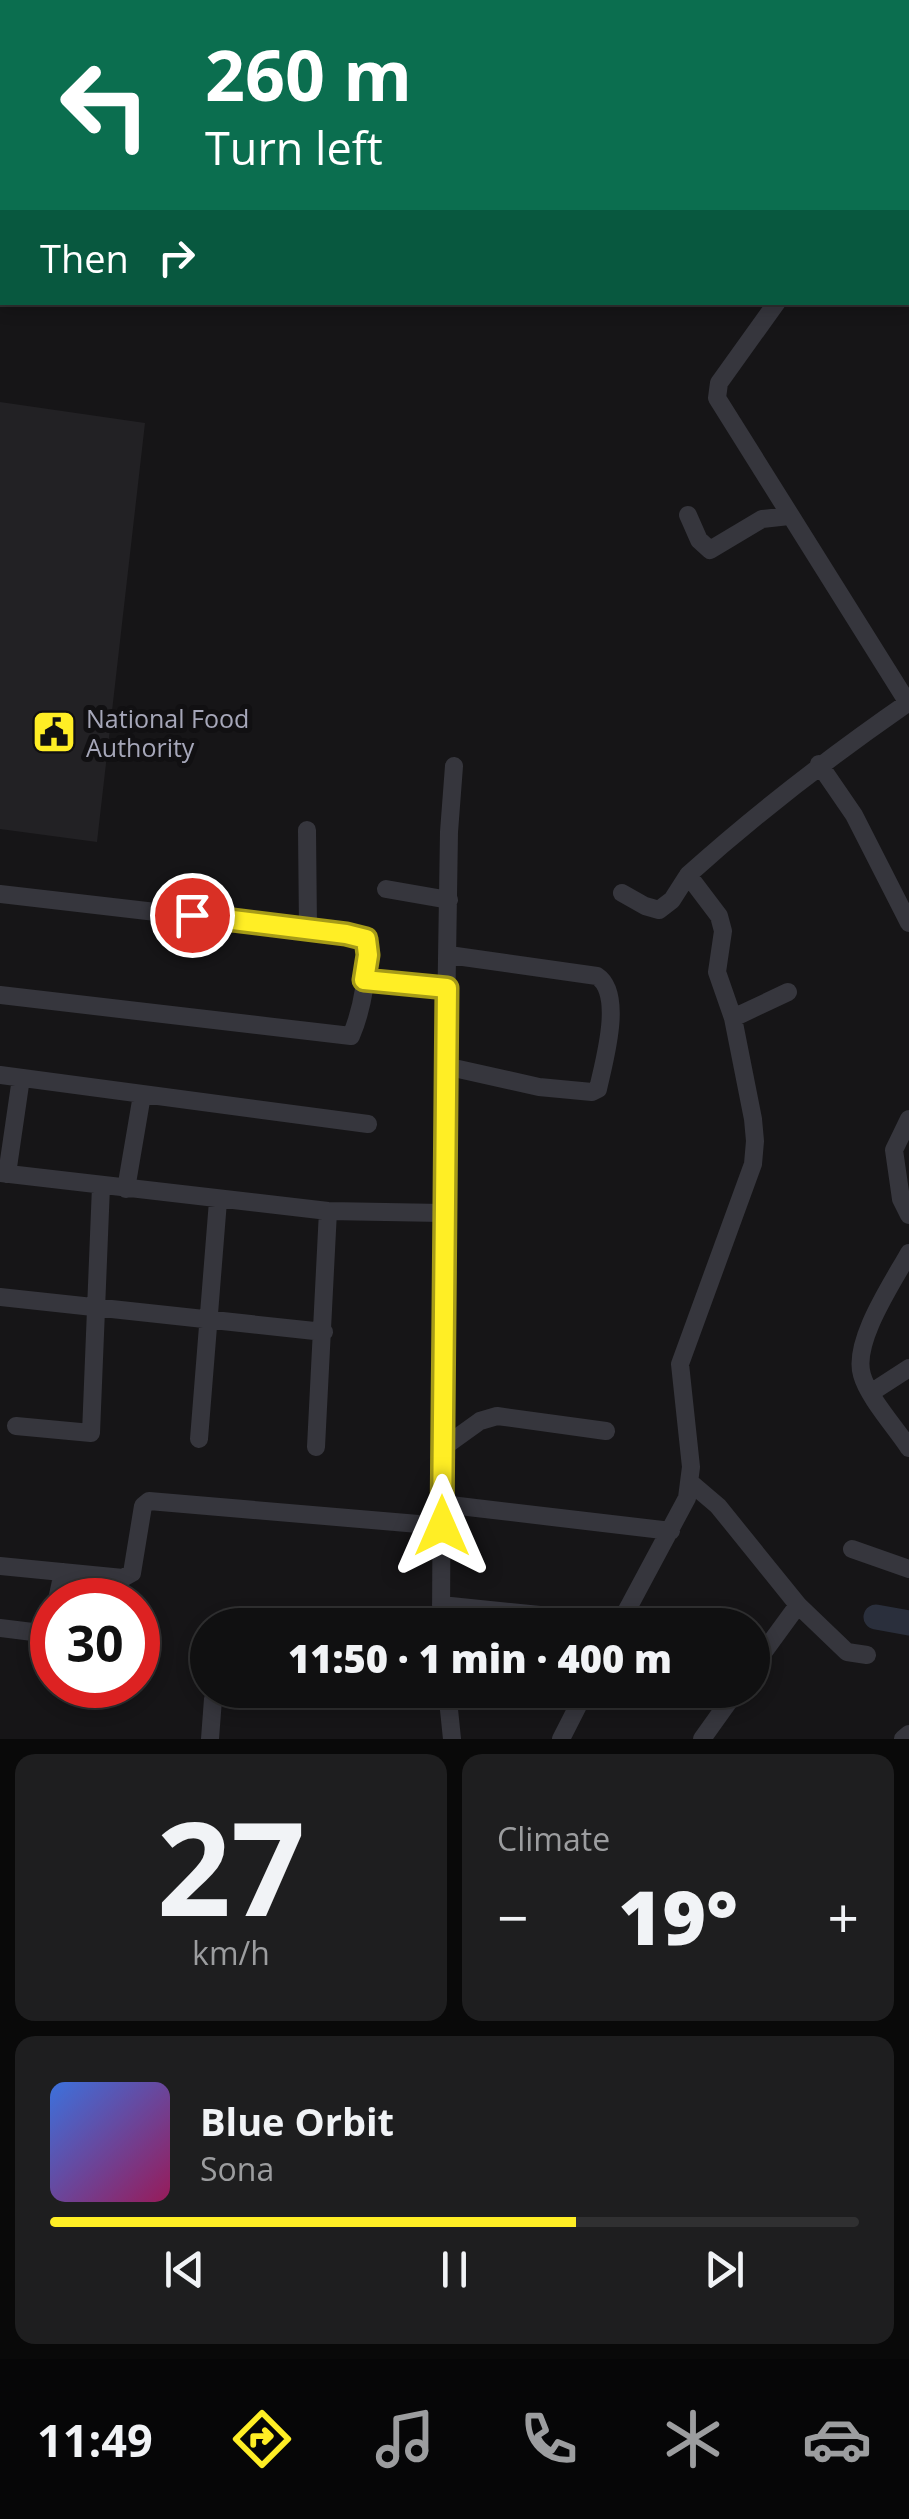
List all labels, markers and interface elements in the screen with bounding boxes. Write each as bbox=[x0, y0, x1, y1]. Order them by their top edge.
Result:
text: 260 m bbox=[205, 26, 412, 122]
icon: left bbox=[40, 40, 170, 170]
text: Turn left bbox=[205, 117, 383, 178]
icon: right bbox=[149, 230, 204, 285]
text: Then bbox=[40, 232, 129, 284]
place label: National Food Authority bbox=[86, 701, 249, 764]
public building icon: National Food Authority bbox=[31, 709, 77, 755]
pin bbox=[150, 873, 235, 958]
icon: arrive bbox=[165, 888, 220, 943]
position arrow bbox=[390, 1474, 494, 1578]
speed limit sign: 30 bbox=[30, 1578, 160, 1708]
text: 11:50 · 1 min · 400 m bbox=[288, 1632, 672, 1684]
text: 27 bbox=[157, 1777, 305, 1954]
text: Climate bbox=[497, 1817, 610, 1860]
text: 19° bbox=[618, 1865, 738, 1967]
text: − bbox=[497, 1879, 528, 1954]
text: + bbox=[828, 1879, 859, 1954]
text: km/h bbox=[192, 1931, 270, 1974]
text: Blue Orbit bbox=[200, 2095, 394, 2147]
text: Sona bbox=[200, 2147, 274, 2190]
icon: previous bbox=[157, 2242, 212, 2297]
icon: pause bbox=[427, 2242, 482, 2297]
icon: next bbox=[697, 2242, 752, 2297]
icon: directions bbox=[227, 2404, 297, 2474]
icon: music bbox=[370, 2404, 440, 2474]
icon: phone bbox=[514, 2404, 584, 2474]
icon: climate bbox=[658, 2404, 728, 2474]
icon: car bbox=[802, 2404, 872, 2474]
text: 11:49 bbox=[37, 2409, 153, 2470]

